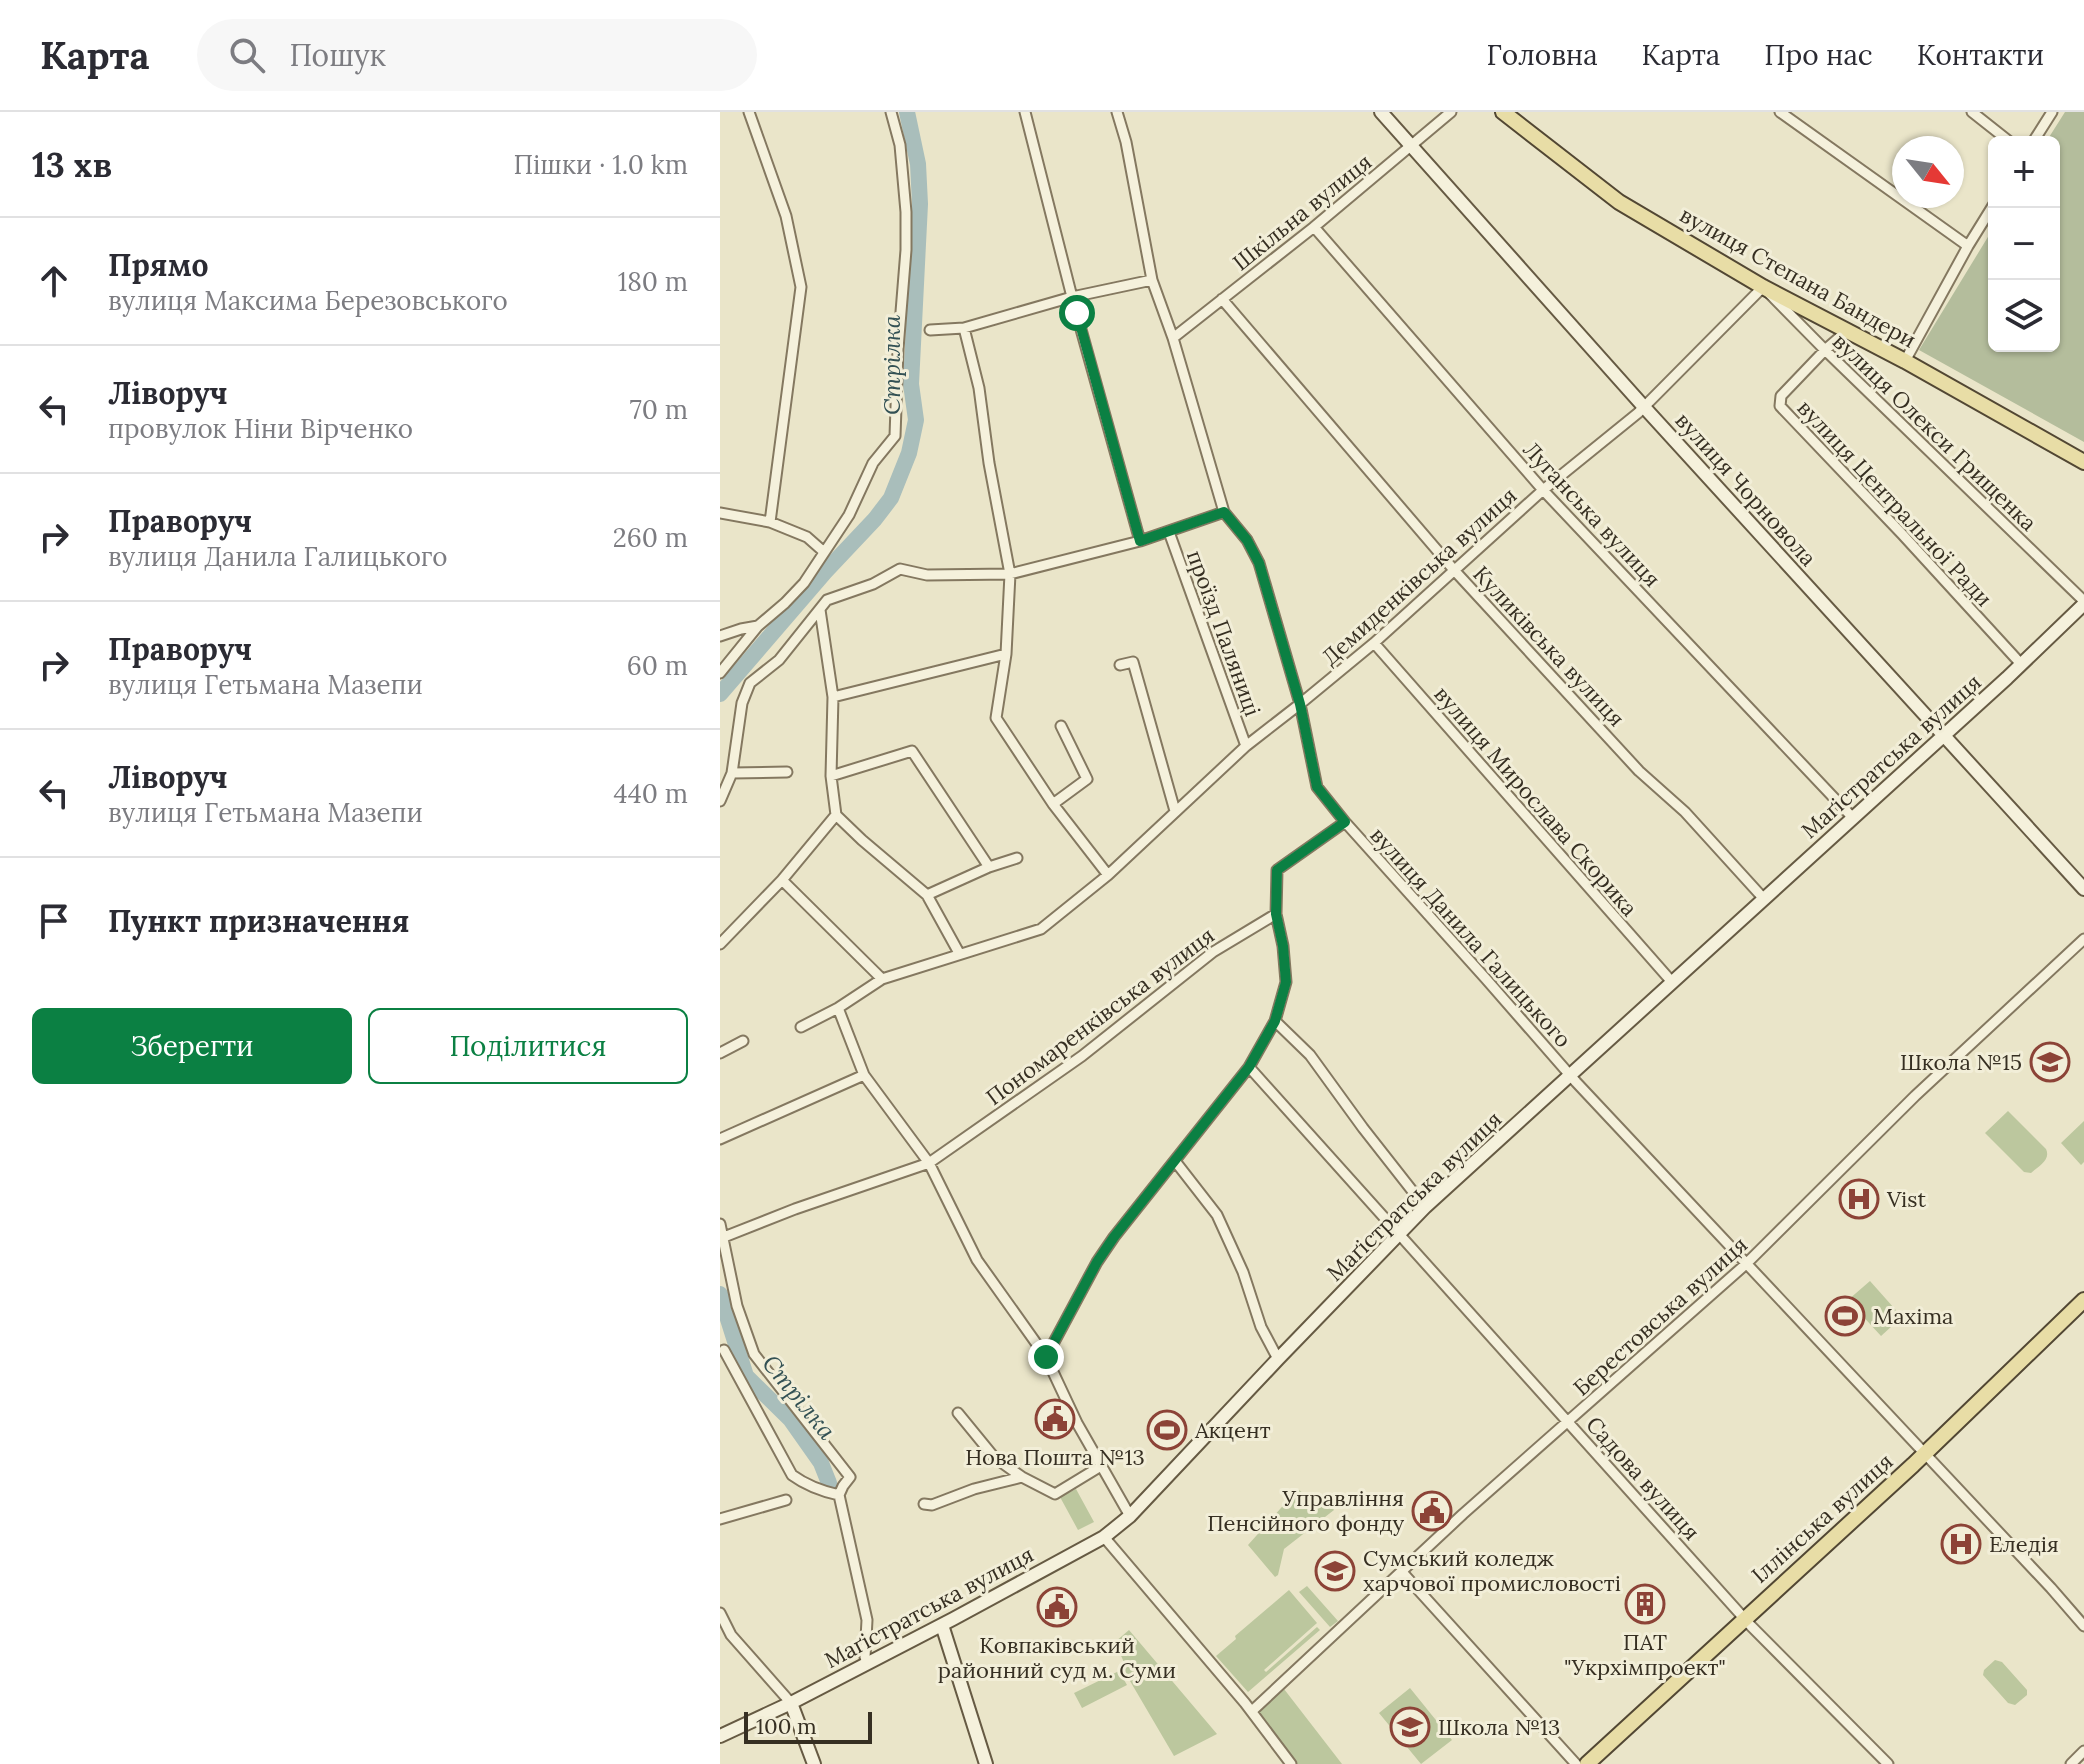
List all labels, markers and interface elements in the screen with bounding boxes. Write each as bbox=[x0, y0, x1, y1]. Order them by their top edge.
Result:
search box bbox=[197, 19, 757, 91]
text: Карта bbox=[40, 31, 149, 79]
icon: search bbox=[225, 33, 269, 77]
text: Пошук bbox=[289, 36, 386, 74]
text: Головна bbox=[1486, 37, 1598, 73]
text: Карта bbox=[1642, 37, 1720, 73]
text: Про нас bbox=[1764, 37, 1873, 73]
text: Контакти bbox=[1917, 37, 2044, 73]
north arrow bbox=[1892, 136, 1964, 208]
map controls bbox=[1988, 136, 2060, 352]
button: + bbox=[1988, 136, 2060, 208]
text: 13 хв bbox=[32, 143, 112, 186]
text: Пішки · 1.0 km bbox=[513, 148, 688, 181]
street label: Шкільна вулиця bbox=[1227, 148, 1377, 276]
street label: вулиця Степана Бандери bbox=[1675, 200, 1921, 354]
button: − bbox=[1988, 208, 2060, 280]
text: Прямо bbox=[108, 246, 209, 284]
icon: ahead bbox=[32, 259, 76, 303]
text: 180 m bbox=[618, 265, 688, 298]
button: layers bbox=[1988, 280, 2060, 352]
text: вулиця Максима Березовського bbox=[108, 284, 508, 317]
route start bbox=[1059, 295, 1095, 331]
water label: Стрілка bbox=[876, 314, 907, 415]
street label: вулиця Олекси Грищенка bbox=[1827, 327, 2043, 537]
text: Ліворуч bbox=[108, 374, 228, 412]
icon: left bbox=[32, 387, 76, 431]
text: 70 m bbox=[630, 393, 688, 426]
street label: вулиця Центральної Ради bbox=[1792, 394, 1998, 612]
street label: вулиця Чорновола bbox=[1670, 406, 1822, 572]
text: провулок Ніни Вірченко bbox=[108, 412, 413, 445]
street label: Луганська вулиця bbox=[1517, 436, 1667, 592]
street label: Демиденківська вулиця bbox=[1316, 481, 1522, 671]
text: Праворуч bbox=[108, 502, 252, 540]
icon: right bbox=[32, 515, 76, 559]
text: 260 m bbox=[613, 521, 688, 554]
text: вулиця Данила Галицького bbox=[108, 540, 447, 573]
street label: проїзд Паляниці bbox=[1181, 546, 1267, 720]
street label: Куликівська вулиця bbox=[1467, 560, 1631, 732]
text: Праворуч bbox=[108, 630, 252, 668]
icon: right bbox=[32, 643, 76, 687]
text: 60 m bbox=[627, 649, 688, 682]
text: вулиця Гетьмана Мазепи bbox=[108, 668, 423, 701]
street label: Маґістратська вулиця bbox=[1795, 668, 1987, 844]
street label: вулиця Мирослава Скорика bbox=[1428, 680, 1644, 922]
text: Ліворуч bbox=[108, 758, 228, 796]
icon: left bbox=[32, 771, 76, 815]
text: 440 m bbox=[614, 777, 688, 810]
text: вулиця Гетьмана Мазепи bbox=[108, 796, 423, 829]
street label: вулиця Данила Галицького bbox=[1364, 821, 1578, 1053]
icon: arrive bbox=[32, 899, 76, 943]
text: Пункт призначення bbox=[108, 902, 410, 940]
street label: Пономаренківська вулиця bbox=[980, 921, 1220, 1111]
button: Зберегти bbox=[32, 1008, 352, 1084]
button: Поділитися bbox=[368, 1008, 688, 1084]
school or university icon: Школа №15 bbox=[2029, 1041, 2071, 1083]
place label: Школа №15 bbox=[1900, 1048, 2022, 1076]
street label: Маґістратська вулиця bbox=[1321, 1105, 1507, 1287]
hospital icon: Vist bbox=[1838, 1178, 1880, 1220]
place label: Vist bbox=[1886, 1185, 1926, 1213]
street label: Берестовська вулиця bbox=[1567, 1230, 1753, 1402]
sports icon: Maxima bbox=[1824, 1295, 1866, 1337]
place label: Maxima bbox=[1873, 1302, 1953, 1330]
route end bbox=[1028, 1339, 1064, 1375]
water label: Стрілка bbox=[756, 1348, 843, 1446]
public building icon: Нова Пошта №13 bbox=[1034, 1398, 1076, 1440]
sports icon: Акцент bbox=[1146, 1409, 1188, 1451]
street label: Садова вулиця bbox=[1580, 1410, 1706, 1546]
place label: Акцент bbox=[1194, 1416, 1271, 1444]
place label: Нова Пошта №13 bbox=[965, 1443, 1145, 1471]
street label: Іллінська вулиця bbox=[1746, 1447, 1898, 1589]
place label: Управління Пенсійного фонду bbox=[1207, 1484, 1404, 1537]
public building icon: Управління Пенсійного фонду bbox=[1411, 1490, 1453, 1532]
hospital icon: Еледія bbox=[1940, 1523, 1982, 1565]
place label: Еледія bbox=[1989, 1530, 2059, 1558]
street label: Маґістратська вулиця bbox=[820, 1540, 1038, 1674]
place label: Сумський коледж харчової промисловості bbox=[1363, 1544, 1621, 1597]
school or university icon: Сумський коледж харчової промисловості bbox=[1314, 1550, 1356, 1592]
building icon: ПАТ "Укрхімпроект" bbox=[1624, 1583, 1666, 1625]
public building icon: Ковпаківський районний суд м. Суми bbox=[1036, 1586, 1078, 1628]
place label: ПАТ "Укрхімпроект" bbox=[1564, 1628, 1726, 1681]
place label: Ковпаківський районний суд м. Суми bbox=[938, 1631, 1176, 1684]
school or university icon: Школа №13 bbox=[1389, 1706, 1431, 1748]
scale bar bbox=[744, 1708, 872, 1744]
text: 100 m bbox=[756, 1712, 817, 1740]
place label: Школа №13 bbox=[1438, 1713, 1560, 1741]

